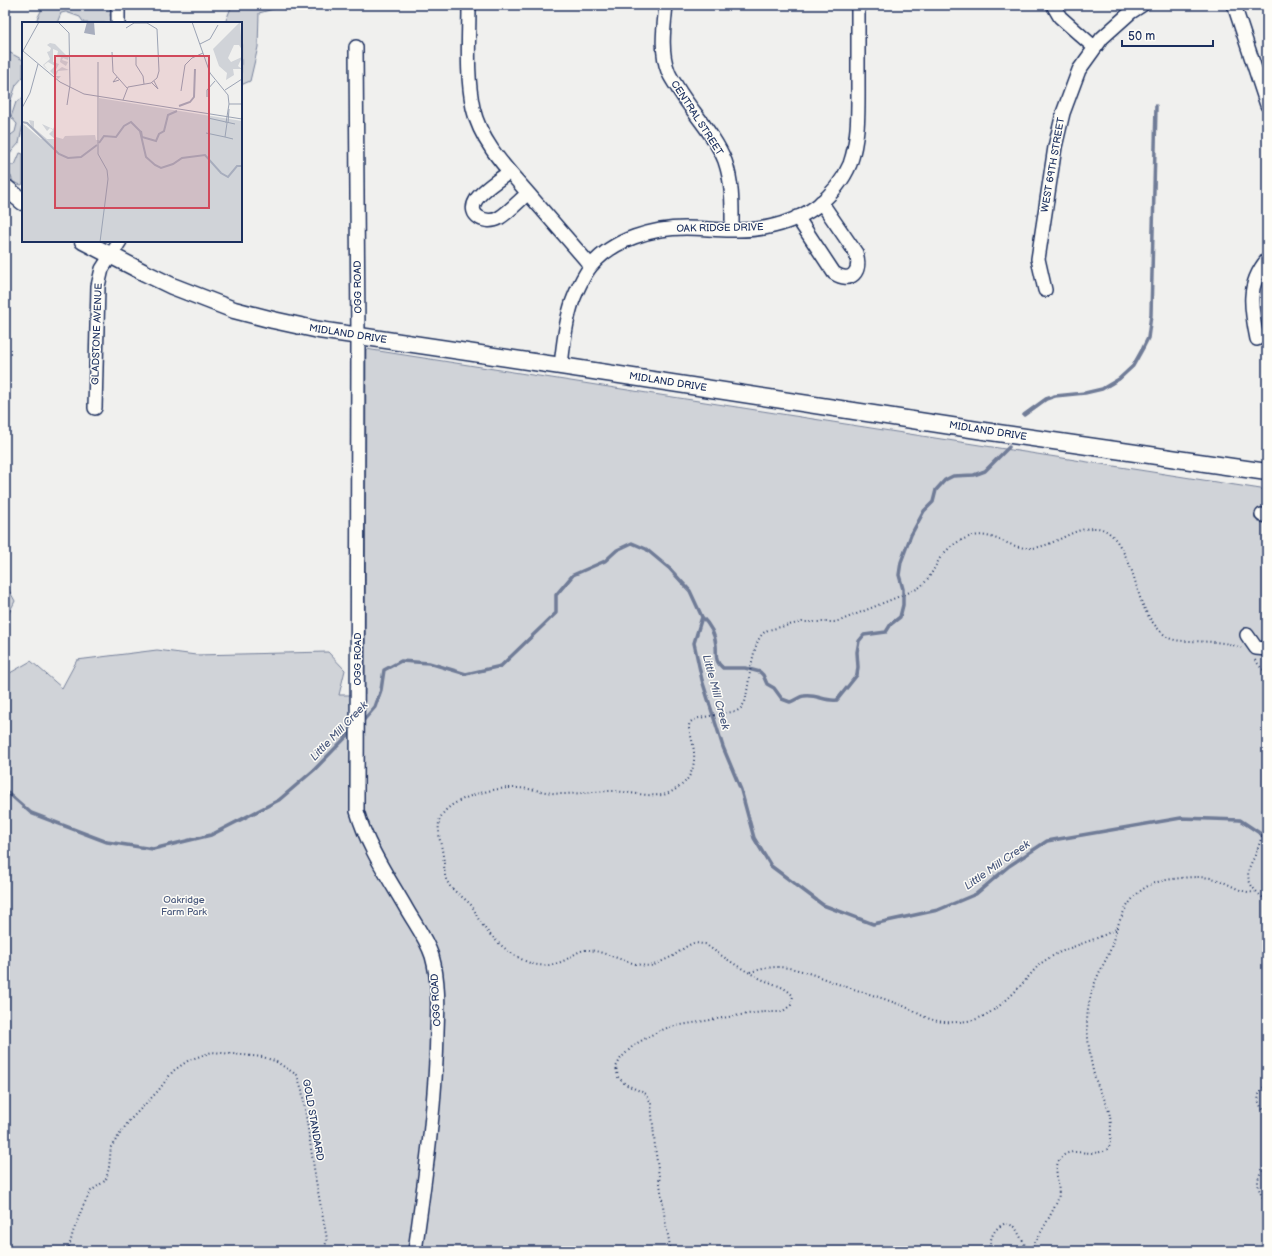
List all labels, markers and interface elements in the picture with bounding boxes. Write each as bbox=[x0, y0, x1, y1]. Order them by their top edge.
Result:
inset map bbox=[22, 22, 242, 242]
scale bar bbox=[1122, 22, 1213, 48]
text: 50 m bbox=[1128, 29, 1155, 44]
street label: CENTRAL STREET bbox=[668, 78, 726, 158]
street label: WEST 69TH STREET bbox=[1039, 117, 1067, 213]
street label: OAK RIDGE DRIVE bbox=[676, 221, 764, 235]
street label: OGG ROAD bbox=[352, 260, 364, 314]
street label: GLADSTONE AVENUE bbox=[89, 283, 105, 385]
street label: MIDLAND DRIVE bbox=[308, 322, 388, 346]
street label: MIDLAND DRIVE bbox=[628, 370, 708, 394]
street label: MIDLAND DRIVE bbox=[948, 419, 1028, 443]
street label: OGG ROAD bbox=[352, 632, 364, 686]
water label: Little Mill Creek bbox=[700, 653, 732, 731]
water label: Little Mill Creek bbox=[308, 698, 371, 763]
water label: Little Mill Creek bbox=[962, 837, 1033, 892]
park label: Oakridge Farm Park bbox=[161, 894, 207, 918]
street label: OGG ROAD bbox=[429, 973, 443, 1027]
street label: GOLD STANDARD bbox=[300, 1078, 326, 1162]

